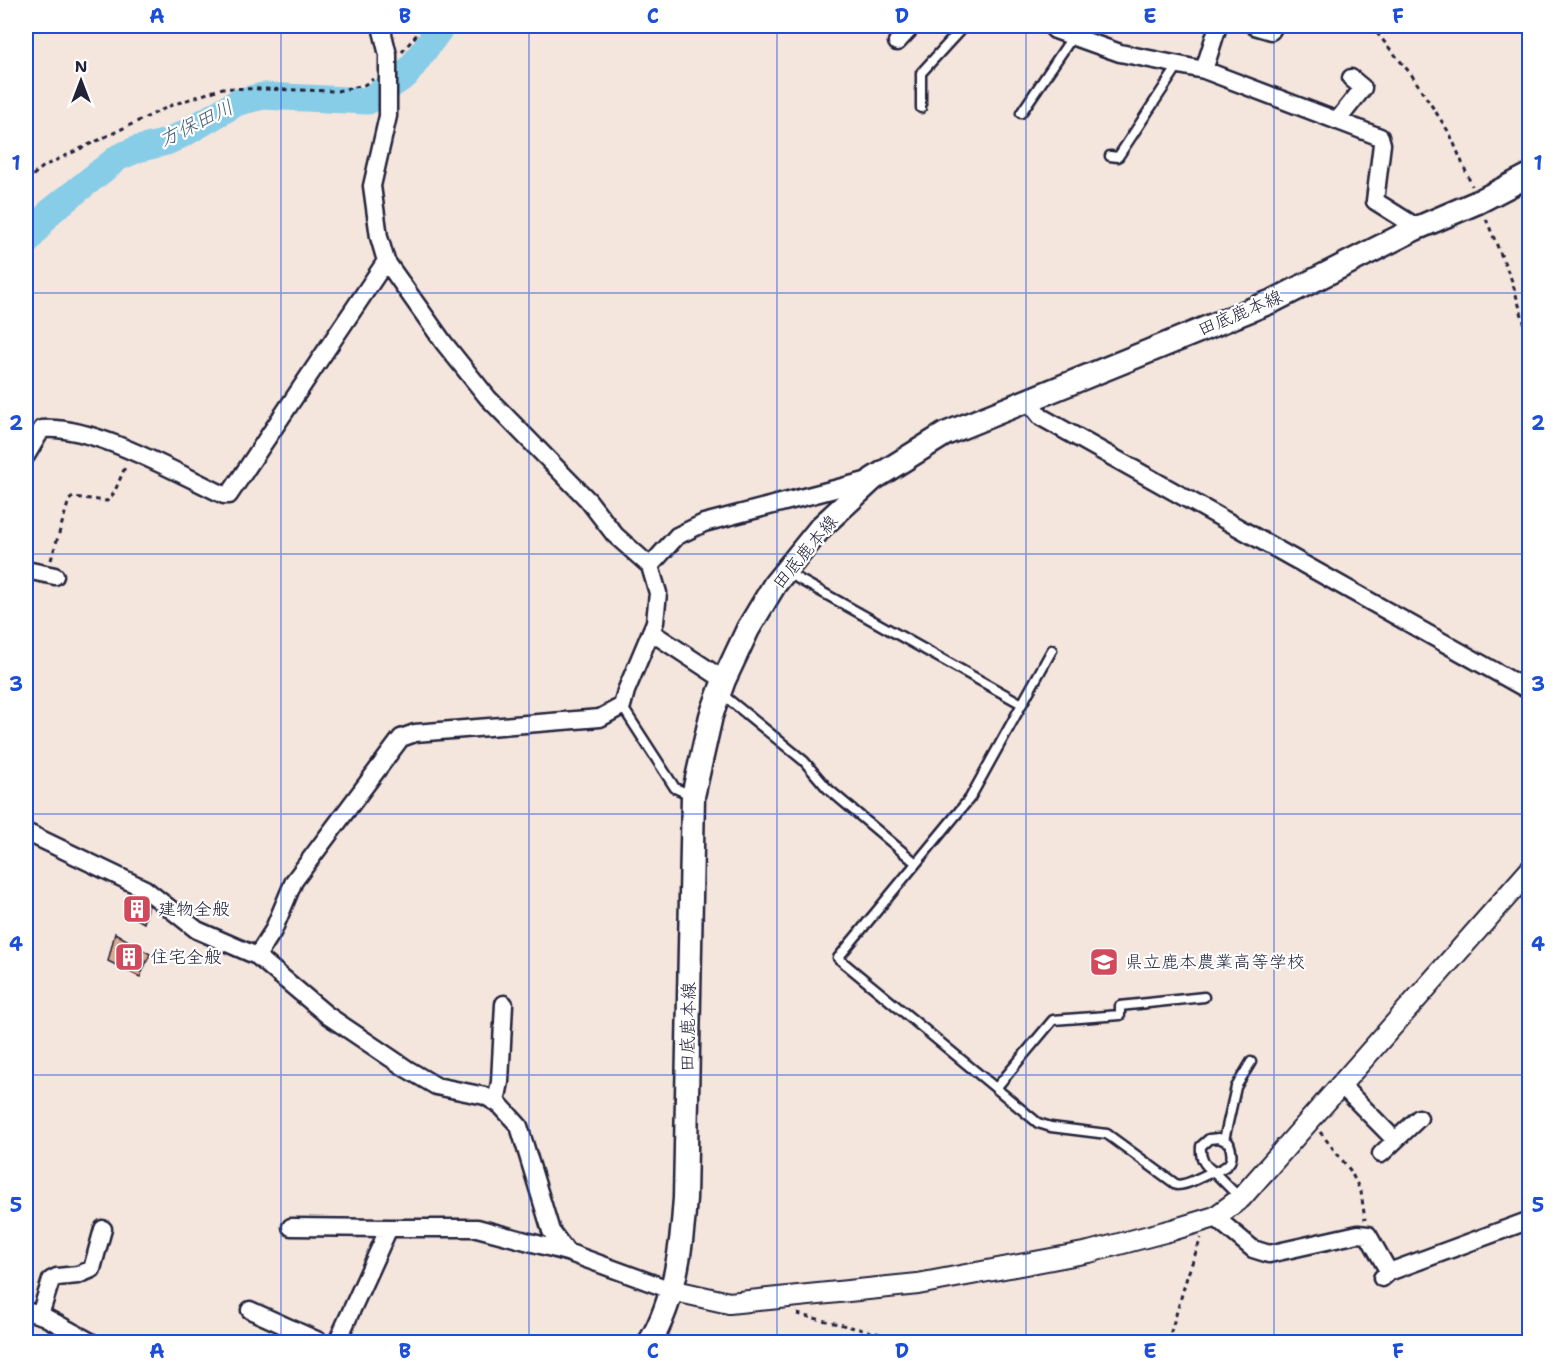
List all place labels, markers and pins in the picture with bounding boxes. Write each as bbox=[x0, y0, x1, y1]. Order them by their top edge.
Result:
building icon: 建物全般 bbox=[121, 893, 153, 925]
place label: 建物全般 bbox=[158, 897, 230, 921]
building icon: 住宅全般 bbox=[113, 941, 145, 973]
place label: 住宅全般 bbox=[150, 945, 222, 969]
school or university icon: 県立鹿本農業高等学校 bbox=[1088, 946, 1120, 978]
place label: 県立鹿本農業高等学校 bbox=[1125, 950, 1305, 974]

